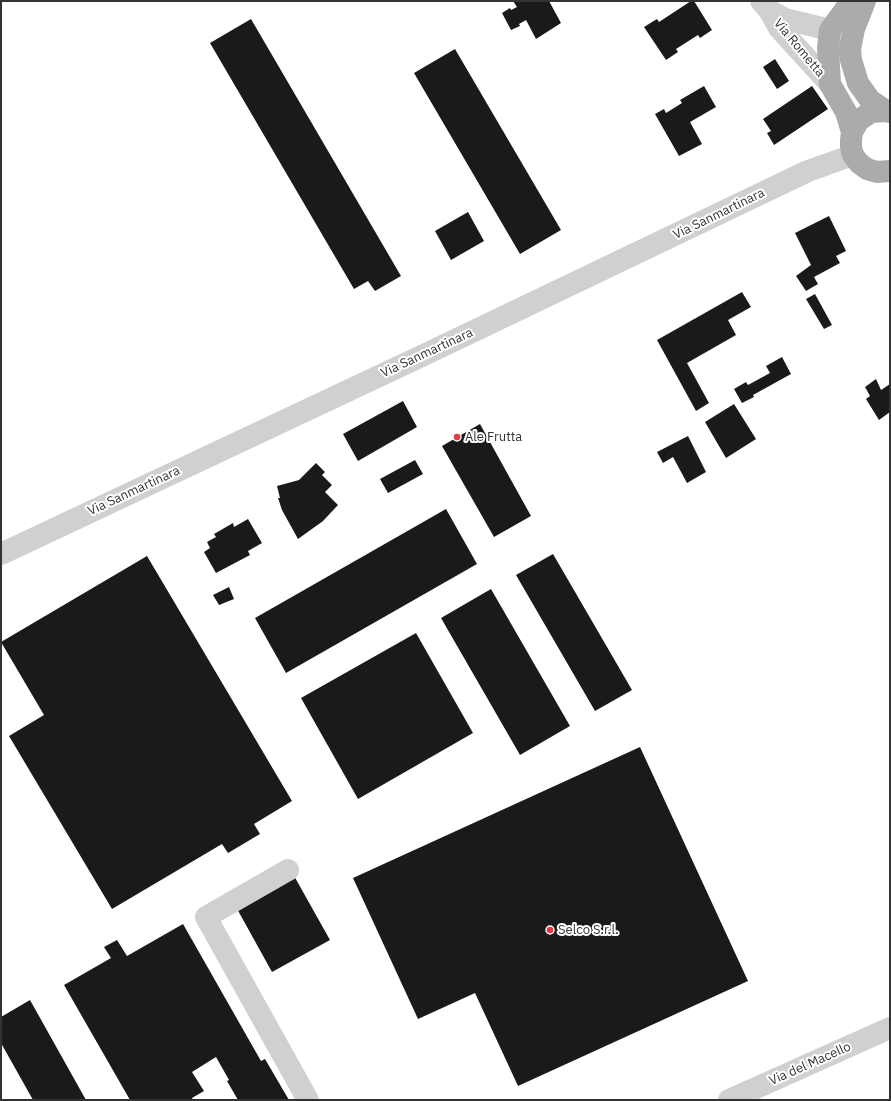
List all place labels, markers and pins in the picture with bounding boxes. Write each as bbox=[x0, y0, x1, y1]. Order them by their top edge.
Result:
place label: Ale Frutta bbox=[465, 429, 522, 445]
marker: Ale Frutta bbox=[452, 432, 462, 442]
place label: Selco S.r.l. bbox=[558, 922, 619, 938]
marker: Selco S.r.l. bbox=[545, 925, 555, 935]

